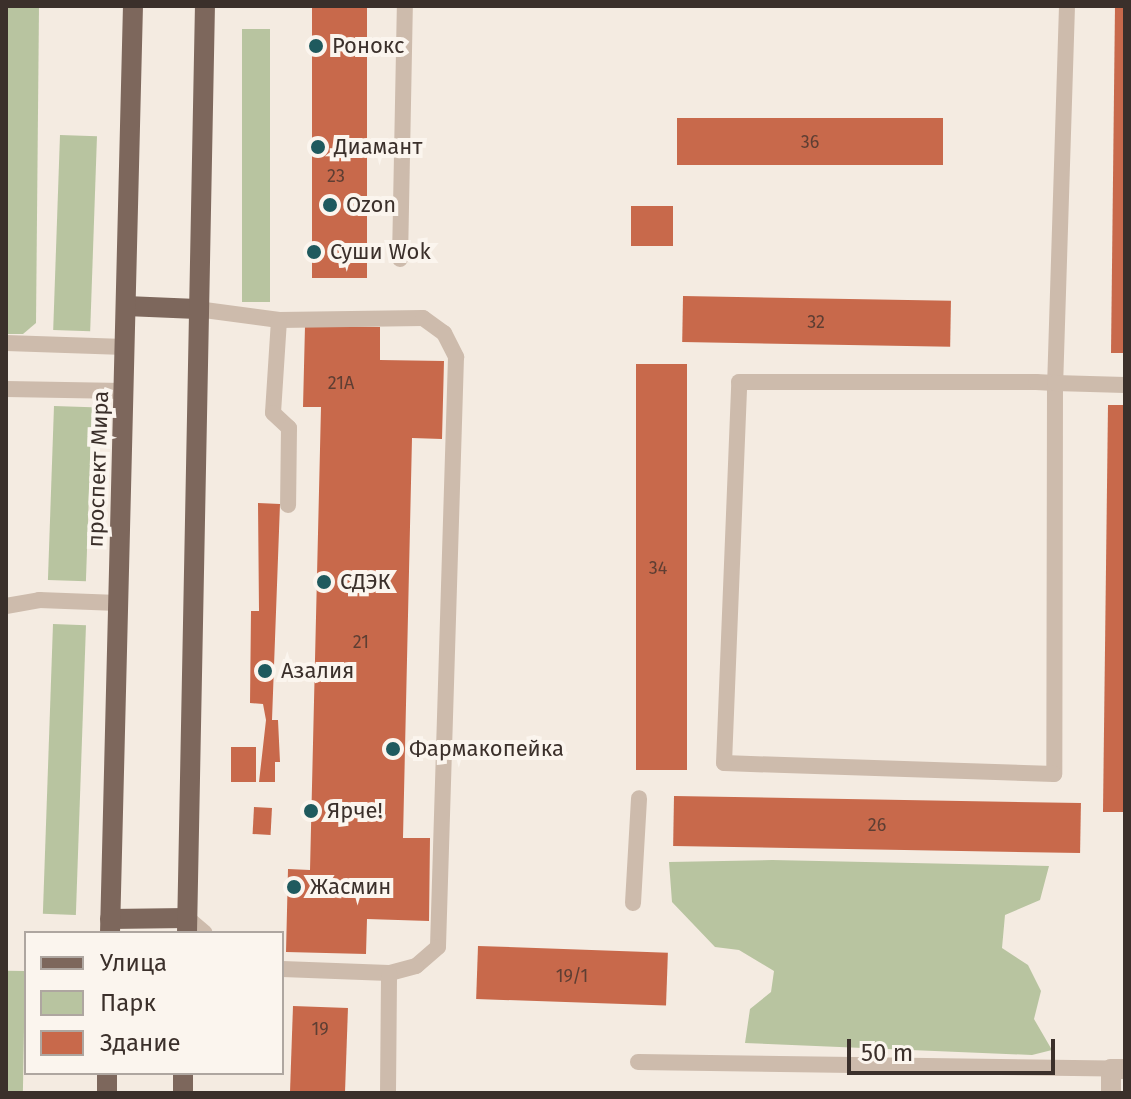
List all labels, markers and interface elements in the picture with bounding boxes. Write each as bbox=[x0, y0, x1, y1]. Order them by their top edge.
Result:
place label: Ронокс bbox=[332, 33, 405, 59]
marker: Ронокс bbox=[307, 37, 325, 55]
house number: 36 bbox=[801, 131, 819, 153]
place label: Диамант bbox=[334, 134, 422, 160]
marker: Диамант bbox=[309, 138, 327, 156]
house number: 23 bbox=[327, 165, 345, 187]
place label: Ozon bbox=[346, 192, 396, 218]
marker: Ozon bbox=[321, 196, 339, 214]
place label: Суши Wok bbox=[330, 239, 431, 265]
marker: Суши Wok bbox=[305, 243, 323, 261]
house number: 32 bbox=[807, 311, 825, 333]
house number: 21А bbox=[328, 372, 354, 394]
street label: проспект Мира bbox=[82, 390, 114, 548]
house number: 34 bbox=[649, 557, 667, 579]
place label: СДЭК bbox=[340, 569, 391, 595]
marker: СДЭК bbox=[315, 573, 333, 591]
house number: 21 bbox=[353, 631, 369, 653]
place label: Азалия bbox=[281, 658, 354, 684]
marker: Азалия bbox=[256, 662, 274, 680]
place label: Фармакопейка bbox=[409, 736, 564, 762]
marker: Фармакопейка bbox=[384, 740, 402, 758]
place label: Ярче! bbox=[327, 798, 383, 824]
marker: Ярче! bbox=[302, 802, 320, 820]
house number: 26 bbox=[868, 814, 886, 836]
place label: Жасмин bbox=[310, 874, 391, 900]
marker: Жасмин bbox=[285, 878, 303, 896]
legend bbox=[24, 931, 284, 1075]
text: Улица bbox=[100, 949, 167, 977]
house number: 19/1 bbox=[556, 965, 588, 987]
text: Парк bbox=[100, 989, 156, 1017]
house number: 19 bbox=[311, 1018, 329, 1040]
scale bar bbox=[851, 1023, 1059, 1073]
text: Здание bbox=[100, 1029, 181, 1057]
text: 50 m bbox=[861, 1039, 913, 1067]

